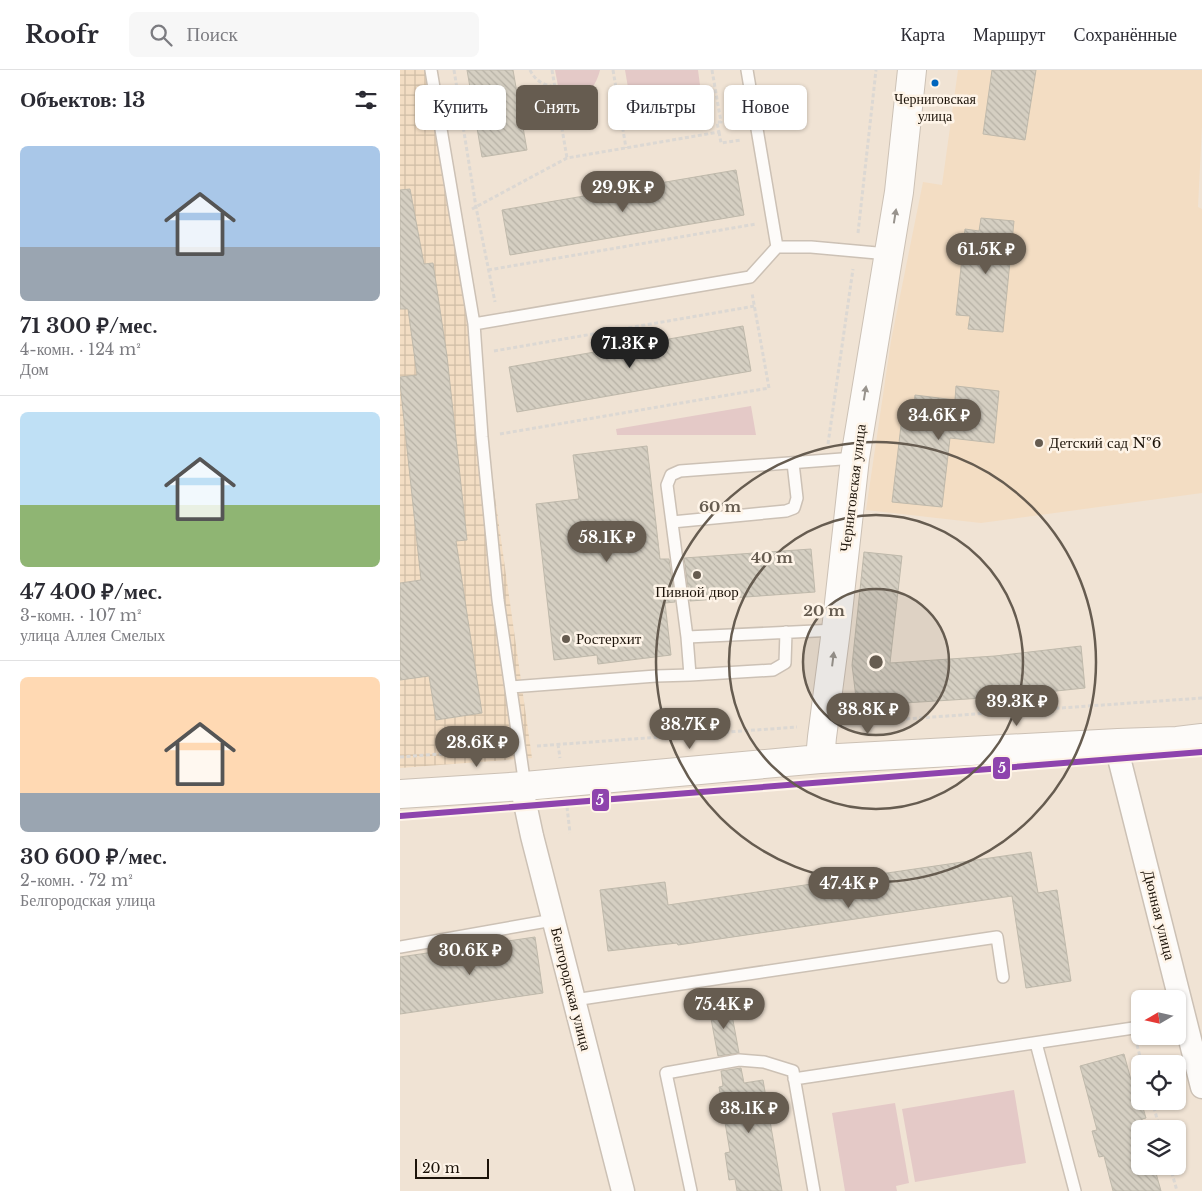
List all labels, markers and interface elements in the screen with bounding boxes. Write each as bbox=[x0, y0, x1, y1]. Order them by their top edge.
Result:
search box bbox=[129, 12, 479, 57]
text: Roofr bbox=[25, 20, 99, 49]
icon: search bbox=[147, 21, 175, 49]
text: Поиск bbox=[187, 23, 238, 46]
text: Карта bbox=[900, 24, 945, 46]
text: Маршрут bbox=[973, 24, 1045, 46]
text: Сохранённые bbox=[1073, 24, 1177, 46]
marker: Черниговская улица bbox=[930, 78, 940, 88]
chip: Купить bbox=[415, 85, 506, 130]
chip: Снять bbox=[516, 85, 598, 130]
chip: Фильтры bbox=[608, 85, 714, 130]
chip: Новое bbox=[724, 85, 807, 130]
icon: filters bbox=[352, 86, 380, 114]
text: Объектов: 13 bbox=[20, 87, 145, 113]
place label: Черниговская улица bbox=[894, 90, 976, 125]
pin: 29.9K ₽ bbox=[577, 170, 669, 213]
text: 29.9K ₽ bbox=[592, 177, 654, 197]
icon: home bbox=[155, 179, 245, 269]
one-way arrow bbox=[891, 208, 899, 224]
pin: 61.5K ₽ bbox=[940, 232, 1032, 275]
text: 61.5K ₽ bbox=[957, 239, 1015, 259]
text: 71 300 ₽/мес. bbox=[20, 313, 158, 339]
pin: 71.3K ₽ bbox=[584, 326, 676, 369]
text: 71.3K ₽ bbox=[602, 333, 658, 353]
text: 4-комн. · 124 m² bbox=[20, 339, 141, 359]
text: Дом bbox=[20, 359, 49, 379]
one-way arrow bbox=[862, 385, 870, 401]
pin: 34.6K ₽ bbox=[893, 398, 985, 441]
text: 34.6K ₽ bbox=[908, 405, 970, 425]
street label: Черниговская улица bbox=[835, 422, 870, 553]
place label: Детский сад №6 bbox=[1049, 433, 1161, 452]
marker: Детский сад №6 bbox=[1033, 437, 1045, 449]
icon: home bbox=[155, 444, 245, 534]
text: 60 m bbox=[699, 497, 741, 516]
pin: 58.1K ₽ bbox=[561, 520, 653, 563]
text: 58.1K ₽ bbox=[578, 527, 636, 547]
text: 40 m bbox=[751, 548, 793, 567]
marker: Пивной двор bbox=[691, 569, 703, 581]
text: 47 400 ₽/мес. bbox=[20, 579, 163, 605]
place label: Пивной двор bbox=[655, 582, 739, 601]
text: 20 m bbox=[803, 601, 845, 620]
text: 3-комн. · 107 m² bbox=[20, 605, 142, 625]
text: улица Аллея Смелых bbox=[20, 625, 165, 645]
place label: Ростерхит bbox=[576, 629, 642, 648]
marker: Ростерхит bbox=[560, 633, 572, 645]
one-way arrow bbox=[829, 651, 837, 667]
centre of rings bbox=[867, 653, 885, 671]
pin: 39.3K ₽ bbox=[971, 684, 1063, 727]
text: 39.3K ₽ bbox=[986, 691, 1048, 711]
pin: 38.8K ₽ bbox=[822, 692, 914, 735]
text: 38.8K ₽ bbox=[837, 699, 899, 719]
pin: 38.7K ₽ bbox=[644, 708, 736, 750]
icon: home bbox=[155, 709, 245, 799]
text: 38.7K ₽ bbox=[660, 714, 720, 734]
pin: 28.6K ₽ bbox=[431, 726, 523, 768]
text: 28.6K ₽ bbox=[446, 732, 508, 752]
line badge: 5 bbox=[992, 756, 1011, 780]
text: 5 bbox=[998, 759, 1006, 777]
line badge: 5 bbox=[591, 788, 610, 812]
text: 5 bbox=[596, 791, 604, 809]
text: 30 600 ₽/мес. bbox=[20, 844, 167, 870]
pin: 47.4K ₽ bbox=[803, 866, 895, 909]
street label: Дюнная улица bbox=[1139, 868, 1180, 962]
text: 2-комн. · 72 m² bbox=[20, 870, 133, 890]
text: 47.4K ₽ bbox=[819, 873, 879, 893]
text: Белгородская улица bbox=[20, 890, 155, 910]
street label: Белгородская улица bbox=[547, 925, 596, 1053]
pin: 30.6K ₽ bbox=[424, 934, 516, 976]
text: 30.6K ₽ bbox=[438, 940, 502, 960]
pin: 75.4K ₽ bbox=[678, 988, 770, 1030]
north arrow bbox=[1131, 990, 1186, 1045]
map controls bbox=[1131, 990, 1186, 1175]
text: 75.4K ₽ bbox=[695, 994, 753, 1014]
button: locate bbox=[1131, 1055, 1186, 1110]
pin: 38.1K ₽ bbox=[703, 1092, 795, 1134]
text: 38.1K ₽ bbox=[720, 1098, 778, 1118]
button: layers bbox=[1131, 1120, 1186, 1175]
scale bar bbox=[415, 1156, 489, 1179]
text: 20 m bbox=[422, 1159, 460, 1177]

